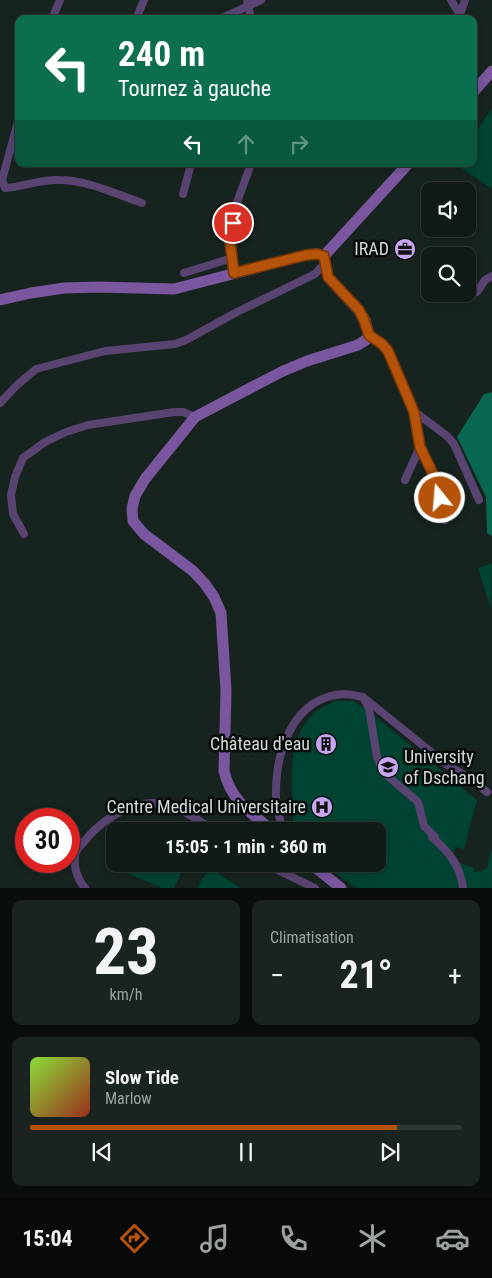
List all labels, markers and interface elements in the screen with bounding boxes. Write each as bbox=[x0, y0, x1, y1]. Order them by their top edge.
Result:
text: 240 m bbox=[118, 34, 205, 75]
icon: left bbox=[35, 35, 100, 100]
text: Tournez à gauche bbox=[118, 76, 271, 101]
icon: left bbox=[179, 130, 207, 158]
icon: ahead bbox=[232, 130, 260, 158]
icon: right bbox=[285, 130, 313, 158]
map controls bbox=[421, 182, 476, 302]
button: sound bbox=[421, 182, 476, 237]
pin bbox=[212, 202, 254, 244]
icon: arrive bbox=[219, 209, 247, 237]
office icon: IRAD bbox=[393, 237, 417, 261]
place label: IRAD bbox=[354, 238, 389, 259]
button: search bbox=[421, 247, 476, 302]
position arrow bbox=[413, 471, 465, 523]
building icon: Château d'eau bbox=[314, 732, 338, 756]
place label: Château d'eau bbox=[210, 733, 310, 754]
place label: University of Dschang bbox=[404, 746, 485, 788]
school or university icon: University of Dschang bbox=[376, 755, 400, 779]
hospital icon: Centre Medical Universitaire bbox=[310, 795, 334, 819]
place label: Centre Medical Universitaire bbox=[106, 796, 306, 817]
speed limit sign: 30 bbox=[15, 808, 80, 873]
text: 15:05 · 1 min · 360 m bbox=[165, 835, 327, 858]
text: 23 bbox=[93, 914, 159, 990]
text: Climatisation bbox=[270, 928, 354, 947]
text: 21° bbox=[339, 953, 393, 997]
text: − bbox=[270, 959, 284, 992]
text: + bbox=[448, 959, 462, 992]
text: km/h bbox=[110, 985, 142, 1004]
text: Slow Tide bbox=[105, 1066, 179, 1089]
text: Marlow bbox=[105, 1089, 152, 1108]
icon: previous bbox=[88, 1138, 116, 1166]
icon: pause bbox=[232, 1138, 260, 1166]
icon: next bbox=[376, 1138, 404, 1166]
icon: directions bbox=[117, 1221, 152, 1256]
icon: music bbox=[197, 1221, 232, 1256]
icon: phone bbox=[276, 1221, 311, 1256]
icon: climate bbox=[355, 1221, 390, 1256]
icon: car bbox=[435, 1221, 470, 1256]
text: 15:04 bbox=[22, 1226, 73, 1251]

